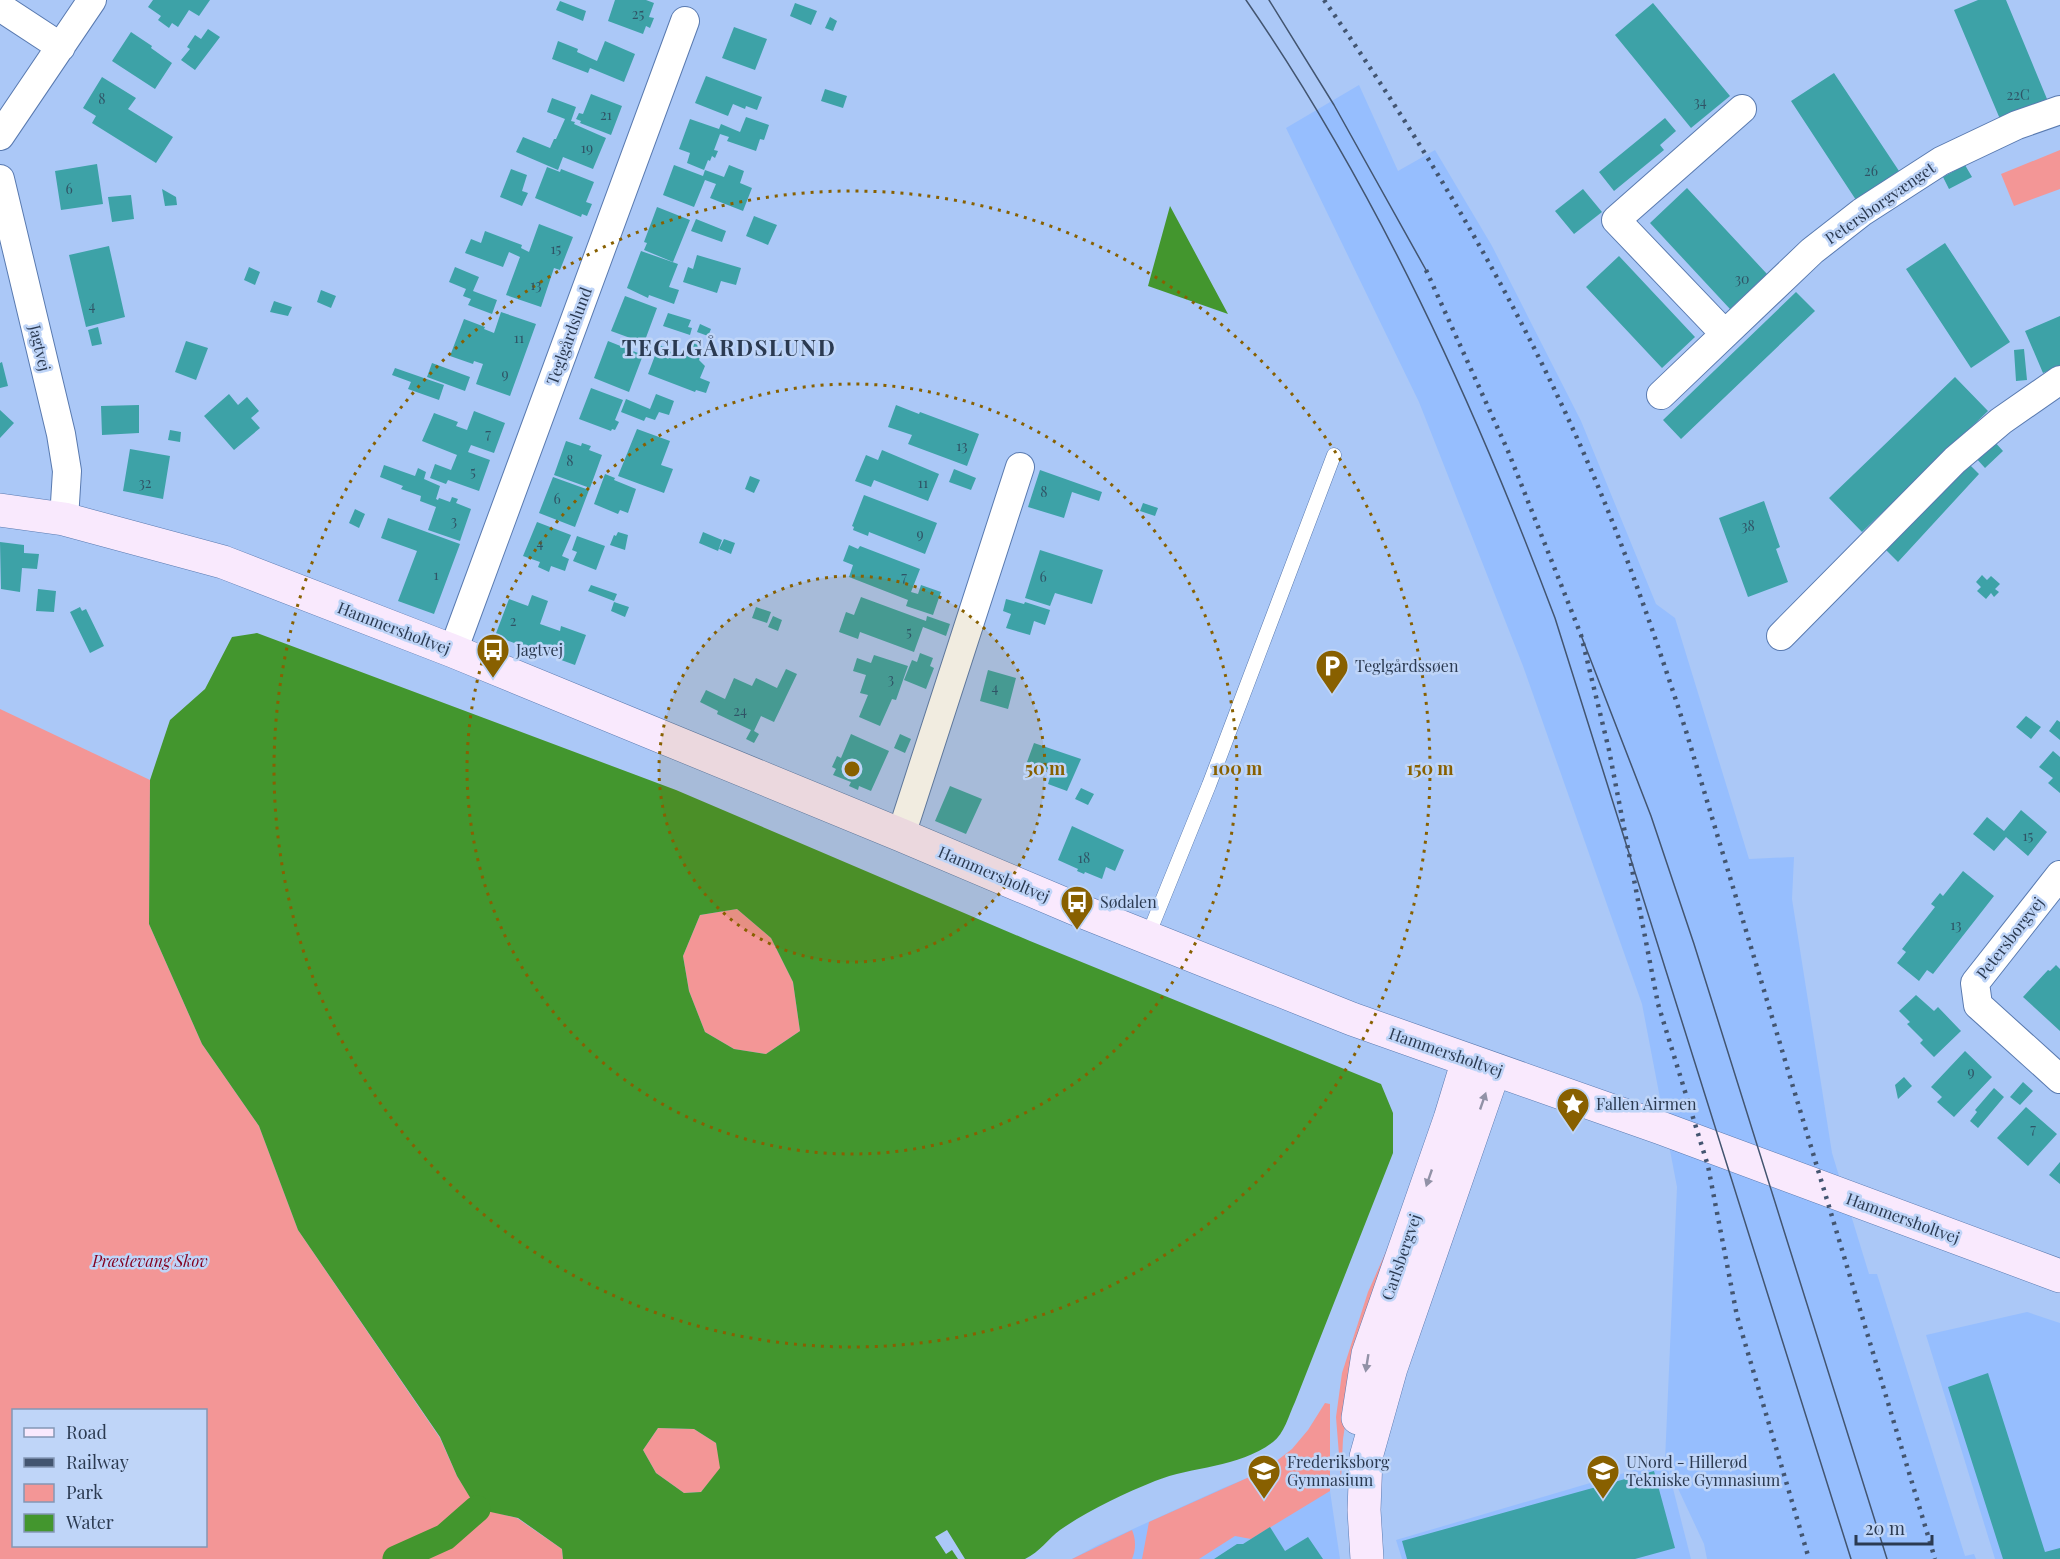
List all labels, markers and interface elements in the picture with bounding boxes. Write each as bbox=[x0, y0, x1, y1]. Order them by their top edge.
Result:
house number: 25 bbox=[632, 4, 644, 23]
house number: 22C bbox=[2006, 85, 2030, 104]
house number: 8 bbox=[98, 89, 106, 108]
house number: 34 bbox=[1693, 92, 1707, 111]
house number: 21 bbox=[600, 105, 612, 124]
house number: 19 bbox=[581, 138, 593, 157]
street label: Petersborgvænget bbox=[1821, 157, 1939, 248]
house number: 26 bbox=[1864, 161, 1878, 180]
house number: 6 bbox=[65, 179, 73, 198]
house number: 15 bbox=[551, 239, 562, 258]
house number: 30 bbox=[1735, 269, 1749, 288]
house number: 13 bbox=[530, 275, 542, 294]
street label: Teglgårdslund bbox=[541, 284, 596, 388]
house number: 4 bbox=[89, 296, 96, 315]
street label: Jagtvej bbox=[25, 322, 56, 373]
house number: 11 bbox=[514, 328, 524, 347]
district label: TEGLGÅRDSLUND bbox=[622, 332, 836, 362]
house number: 9 bbox=[501, 364, 509, 383]
house number: 7 bbox=[485, 424, 491, 443]
house number: 13 bbox=[956, 436, 968, 455]
house number: 8 bbox=[566, 451, 574, 470]
house number: 5 bbox=[470, 462, 476, 481]
house number: 32 bbox=[138, 473, 152, 492]
house number: 11 bbox=[918, 473, 928, 492]
house number: 8 bbox=[1040, 482, 1048, 501]
house number: 6 bbox=[553, 489, 561, 508]
house number: 3 bbox=[451, 511, 457, 530]
house number: 38 bbox=[1741, 516, 1755, 535]
house number: 9 bbox=[916, 524, 924, 543]
house number: 4 bbox=[537, 533, 544, 552]
house number: 1 bbox=[433, 565, 439, 584]
house number: 7 bbox=[901, 567, 907, 586]
house number: 6 bbox=[1039, 567, 1047, 586]
street label: Hammersholtvej bbox=[335, 596, 454, 659]
house number: 2 bbox=[510, 611, 517, 630]
house number: 5 bbox=[906, 622, 912, 641]
bus stop icon: Jagtvej bbox=[475, 632, 511, 679]
place label: Jagtvej bbox=[515, 639, 563, 660]
parking icon: Teglgårdssøen bbox=[1314, 648, 1350, 695]
place label: Teglgårdssøen bbox=[1355, 655, 1459, 676]
house number: 3 bbox=[888, 669, 894, 688]
house number: 4 bbox=[992, 678, 999, 697]
house number: 24 bbox=[733, 701, 747, 720]
text: 50 m bbox=[1025, 756, 1066, 780]
text: 100 m bbox=[1212, 756, 1263, 780]
text: 150 m bbox=[1406, 756, 1454, 780]
centre of rings bbox=[842, 759, 862, 779]
house number: 15 bbox=[2023, 826, 2034, 845]
street label: Hammersholtvej bbox=[935, 841, 1053, 906]
house number: 18 bbox=[1078, 848, 1090, 867]
bus stop icon: Sødalen bbox=[1059, 884, 1095, 931]
place label: Sødalen bbox=[1100, 891, 1157, 912]
street label: Petersborgvej bbox=[1971, 892, 2048, 983]
house number: 13 bbox=[1950, 915, 1962, 934]
street label: Hammersholtvej bbox=[1386, 1022, 1506, 1081]
house number: 9 bbox=[1967, 1062, 1975, 1081]
place icon: Fallen Airmen bbox=[1555, 1086, 1591, 1133]
one-way arrow bbox=[1479, 1092, 1489, 1110]
place label: Fallen Airmen bbox=[1596, 1093, 1697, 1114]
house number: 7 bbox=[2030, 1119, 2036, 1138]
one-way arrow bbox=[1424, 1169, 1434, 1187]
street label: Hammersholtvej bbox=[1844, 1187, 1963, 1248]
street label: Carlsbergvej bbox=[1376, 1211, 1425, 1303]
park label: Præstevang Skov bbox=[91, 1250, 208, 1271]
one-way arrow bbox=[1362, 1353, 1371, 1372]
legend bbox=[12, 1409, 207, 1547]
text: Road bbox=[66, 1420, 107, 1444]
text: Railway bbox=[66, 1450, 129, 1474]
place label: Frederiksborg Gymnasium bbox=[1287, 1451, 1390, 1490]
place label: UNord - Hillerød Tekniske Gymnasium bbox=[1626, 1451, 1780, 1490]
school or university icon: Frederiksborg Gymnasium bbox=[1246, 1453, 1282, 1500]
school or university icon: UNord - Hillerød Tekniske Gymnasium bbox=[1585, 1453, 1621, 1500]
text: Park bbox=[66, 1480, 103, 1504]
scale bar bbox=[1856, 1508, 1932, 1546]
text: Water bbox=[65, 1510, 114, 1534]
text: 20 m bbox=[1865, 1516, 1905, 1540]

